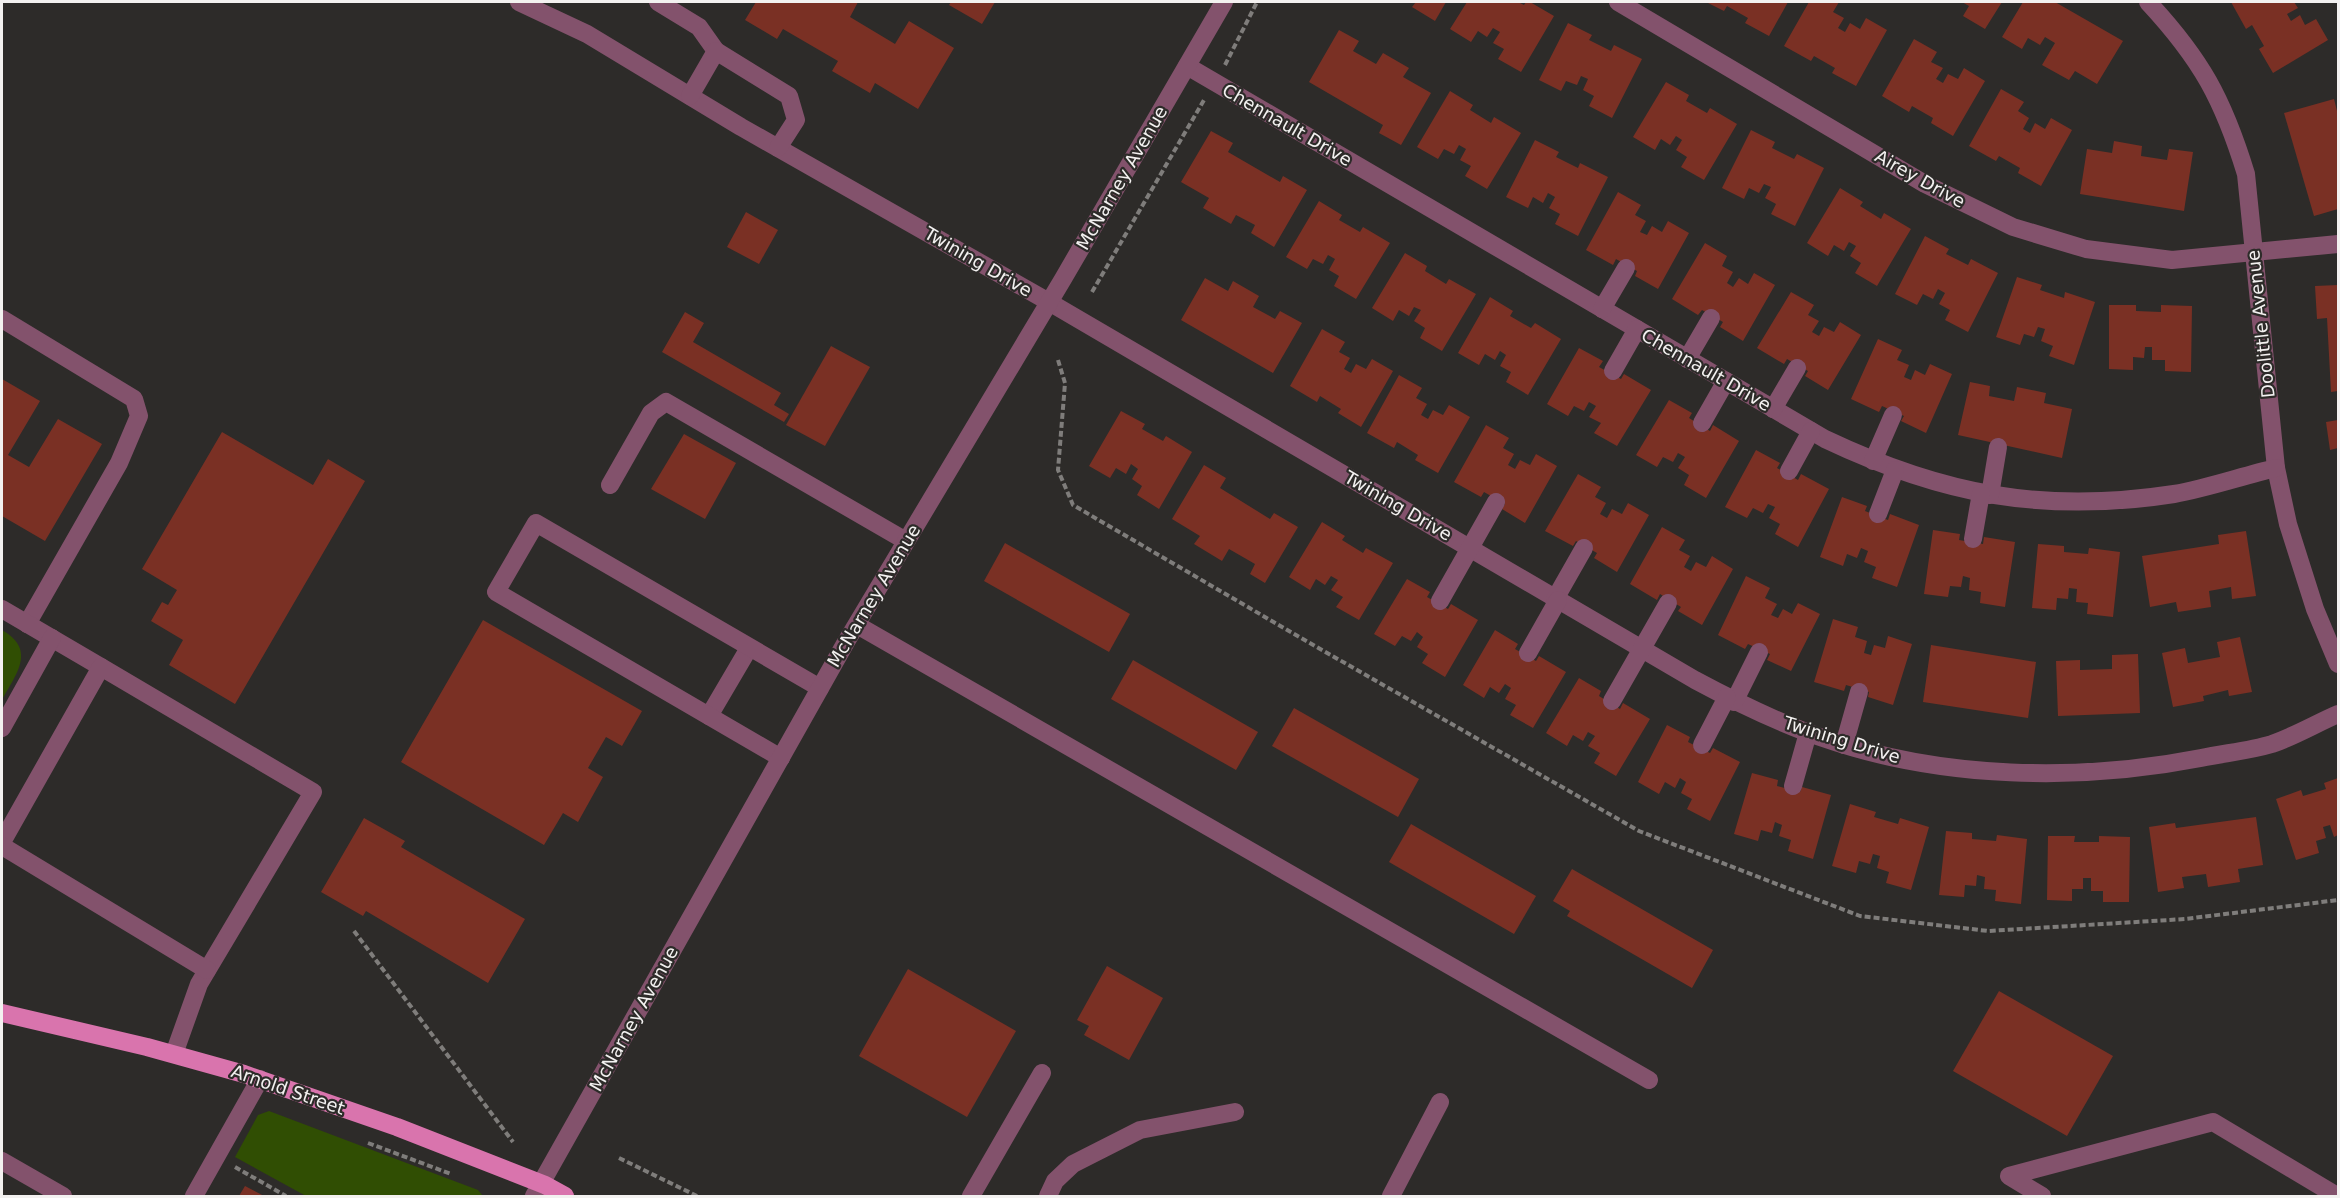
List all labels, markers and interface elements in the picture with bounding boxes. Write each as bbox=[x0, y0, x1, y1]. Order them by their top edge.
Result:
street label: Chennault Drive bbox=[1219, 79, 1356, 170]
street label: McNarney Avenue bbox=[1072, 102, 1171, 253]
street label: Airey Drive bbox=[1872, 145, 1969, 212]
street label: Twining Drive bbox=[920, 222, 1036, 301]
street label: Doolittle Avenue bbox=[2242, 249, 2279, 399]
street label: Chennault Drive bbox=[1638, 324, 1775, 415]
street label: Twining Drive bbox=[1340, 466, 1456, 545]
street label: McNarney Avenue bbox=[823, 521, 924, 671]
street label: Twining Drive bbox=[1780, 712, 1903, 767]
street label: McNarney Avenue bbox=[585, 942, 682, 1095]
street label: Arnold Street bbox=[229, 1060, 348, 1119]

